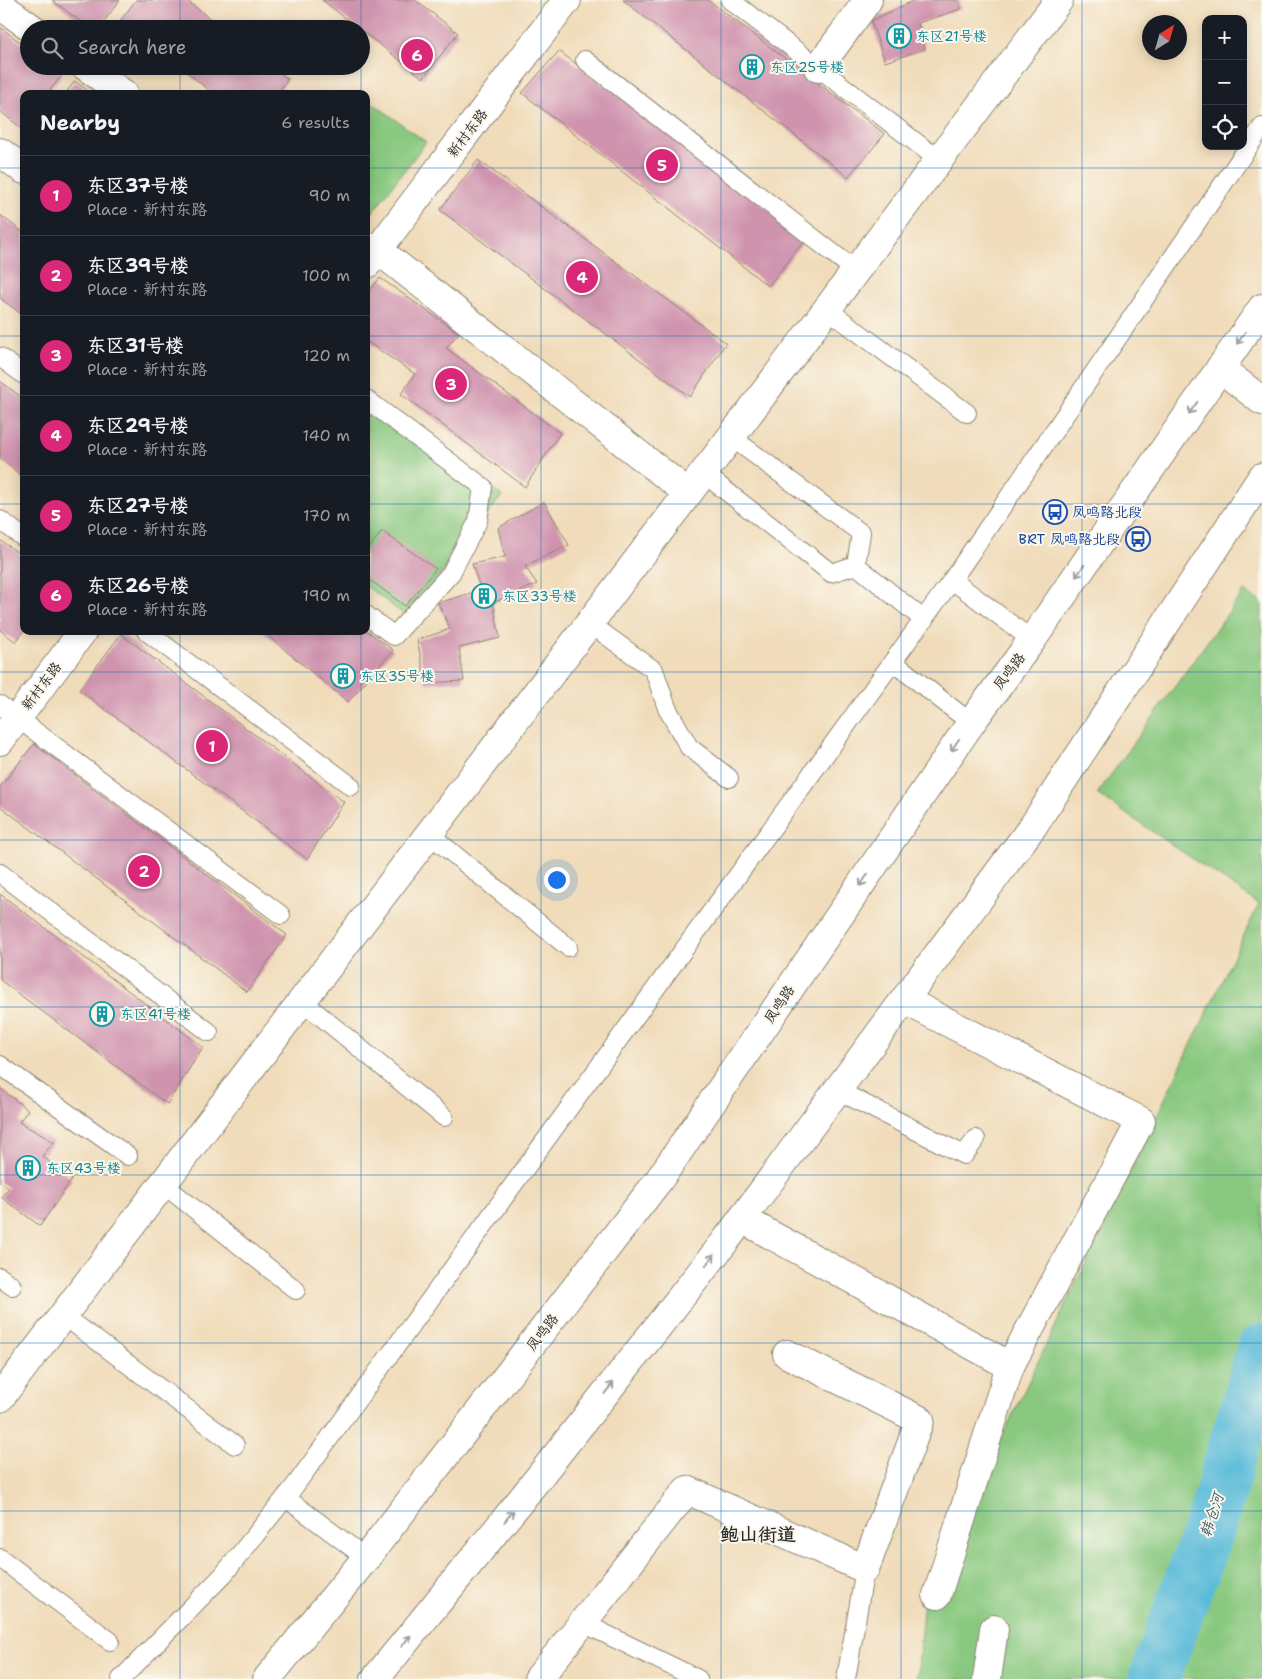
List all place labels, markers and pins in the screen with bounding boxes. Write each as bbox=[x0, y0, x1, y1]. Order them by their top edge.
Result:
building icon: 东区21号楼 bbox=[886, 23, 912, 49]
place label: 东区21号楼 bbox=[916, 27, 987, 45]
pin: 6 bbox=[401, 36, 433, 74]
building icon: 东区25号楼 bbox=[739, 54, 765, 80]
place label: 东区25号楼 bbox=[770, 58, 844, 76]
pin: 5 bbox=[646, 146, 678, 184]
pin: 4 bbox=[566, 258, 598, 296]
pin: 3 bbox=[435, 365, 467, 403]
bus stop icon: 凤鸣路北段 bbox=[1042, 499, 1068, 525]
place label: 凤鸣路北段 bbox=[1072, 503, 1142, 521]
bus stop icon: BRT 凤鸣路北段 bbox=[1125, 526, 1151, 552]
place label: BRT 凤鸣路北段 bbox=[1019, 530, 1120, 548]
building icon: 东区33号楼 bbox=[471, 583, 497, 609]
place label: 东区33号楼 bbox=[502, 587, 577, 605]
building icon: 东区35号楼 bbox=[330, 663, 356, 689]
place label: 东区35号楼 bbox=[360, 667, 434, 685]
pin: 1 bbox=[196, 727, 228, 765]
pin: 2 bbox=[128, 852, 160, 890]
building icon: 东区41号楼 bbox=[89, 1001, 115, 1027]
place label: 东区41号楼 bbox=[120, 1005, 191, 1023]
building icon: 东区43号楼 bbox=[15, 1155, 41, 1181]
place label: 东区43号楼 bbox=[46, 1159, 121, 1177]

